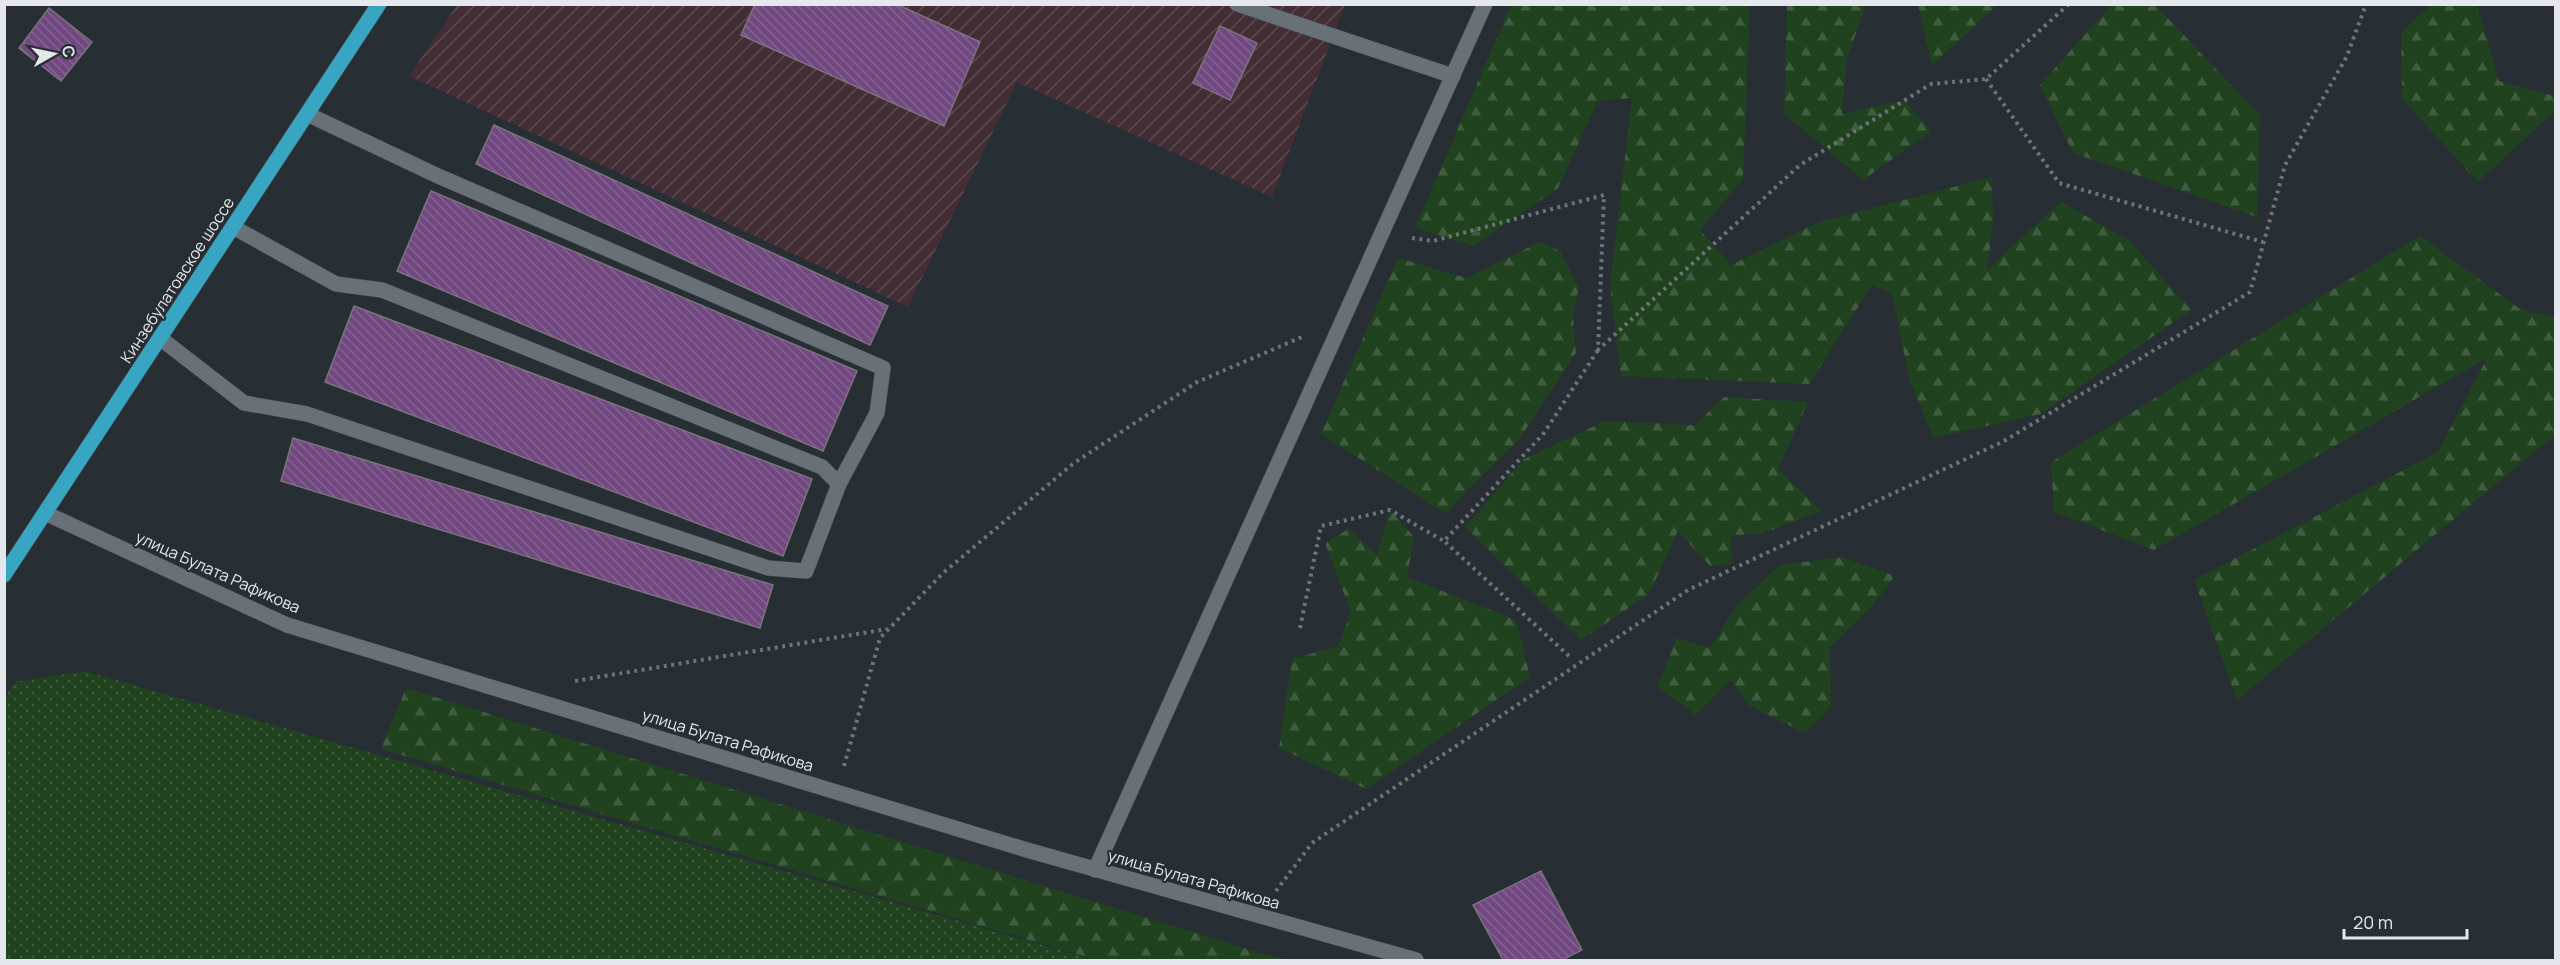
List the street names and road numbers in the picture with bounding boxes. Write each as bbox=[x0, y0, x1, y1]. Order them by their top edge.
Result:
street label: Кинзебулатовское шоссе bbox=[115, 193, 239, 367]
street label: улица Булата Рафикова bbox=[132, 526, 304, 618]
street label: улица Булата Рафикова bbox=[640, 703, 816, 777]
street label: улица Булата Рафикова bbox=[1105, 844, 1283, 914]

